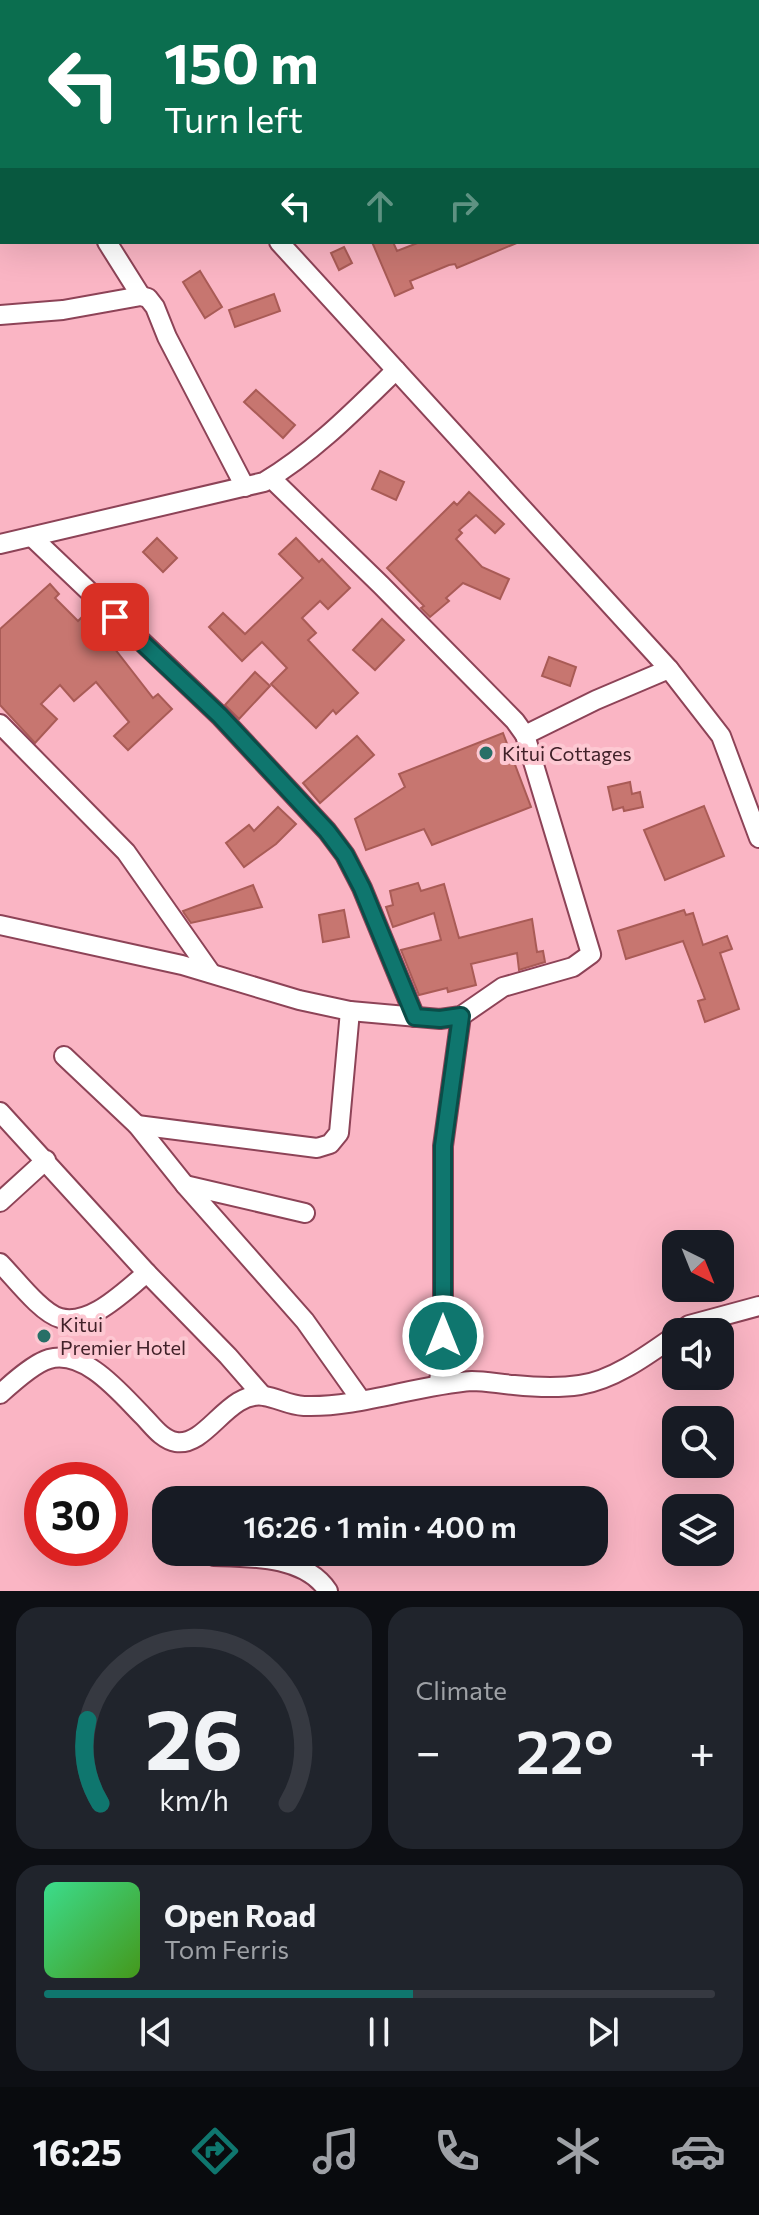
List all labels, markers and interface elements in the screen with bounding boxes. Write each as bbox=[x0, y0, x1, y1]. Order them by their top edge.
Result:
text: 150 m bbox=[164, 27, 319, 96]
icon: left bbox=[32, 32, 136, 136]
text: Turn left bbox=[164, 96, 303, 140]
icon: left bbox=[274, 184, 318, 228]
icon: ahead bbox=[358, 184, 402, 228]
icon: right bbox=[442, 184, 486, 228]
pin bbox=[81, 583, 149, 651]
icon: arrive bbox=[93, 595, 137, 639]
place label: Kitui Cottages bbox=[502, 741, 632, 765]
marker: Kitui Cottages bbox=[477, 744, 495, 762]
north arrow bbox=[662, 1230, 734, 1302]
map controls bbox=[662, 1230, 734, 1566]
position arrow bbox=[401, 1294, 485, 1378]
place label: Kitui Premier Hotel bbox=[60, 1312, 186, 1359]
button: sound bbox=[662, 1318, 734, 1390]
marker: Kitui Premier Hotel bbox=[35, 1327, 53, 1345]
button: search bbox=[662, 1406, 734, 1478]
speed limit sign: 30 bbox=[24, 1462, 128, 1566]
button: layers bbox=[662, 1494, 734, 1566]
text: 16:26 · 1 min · 400 m bbox=[243, 1507, 517, 1544]
text: Climate bbox=[416, 1674, 507, 1705]
text: 26 bbox=[145, 1685, 243, 1787]
text: 22° bbox=[516, 1713, 614, 1786]
text: − bbox=[416, 1723, 441, 1777]
text: + bbox=[689, 1723, 715, 1777]
text: km/h bbox=[159, 1782, 229, 1817]
text: Open Road bbox=[164, 1896, 316, 1933]
text: Tom Ferris bbox=[164, 1933, 289, 1964]
icon: previous bbox=[134, 2010, 178, 2054]
icon: pause bbox=[357, 2010, 401, 2054]
icon: next bbox=[581, 2010, 625, 2054]
icon: directions bbox=[187, 2123, 243, 2179]
icon: music bbox=[308, 2123, 364, 2179]
icon: phone bbox=[429, 2123, 485, 2179]
icon: climate bbox=[550, 2123, 606, 2179]
icon: car bbox=[670, 2123, 726, 2179]
text: 16:25 bbox=[32, 2129, 122, 2173]

